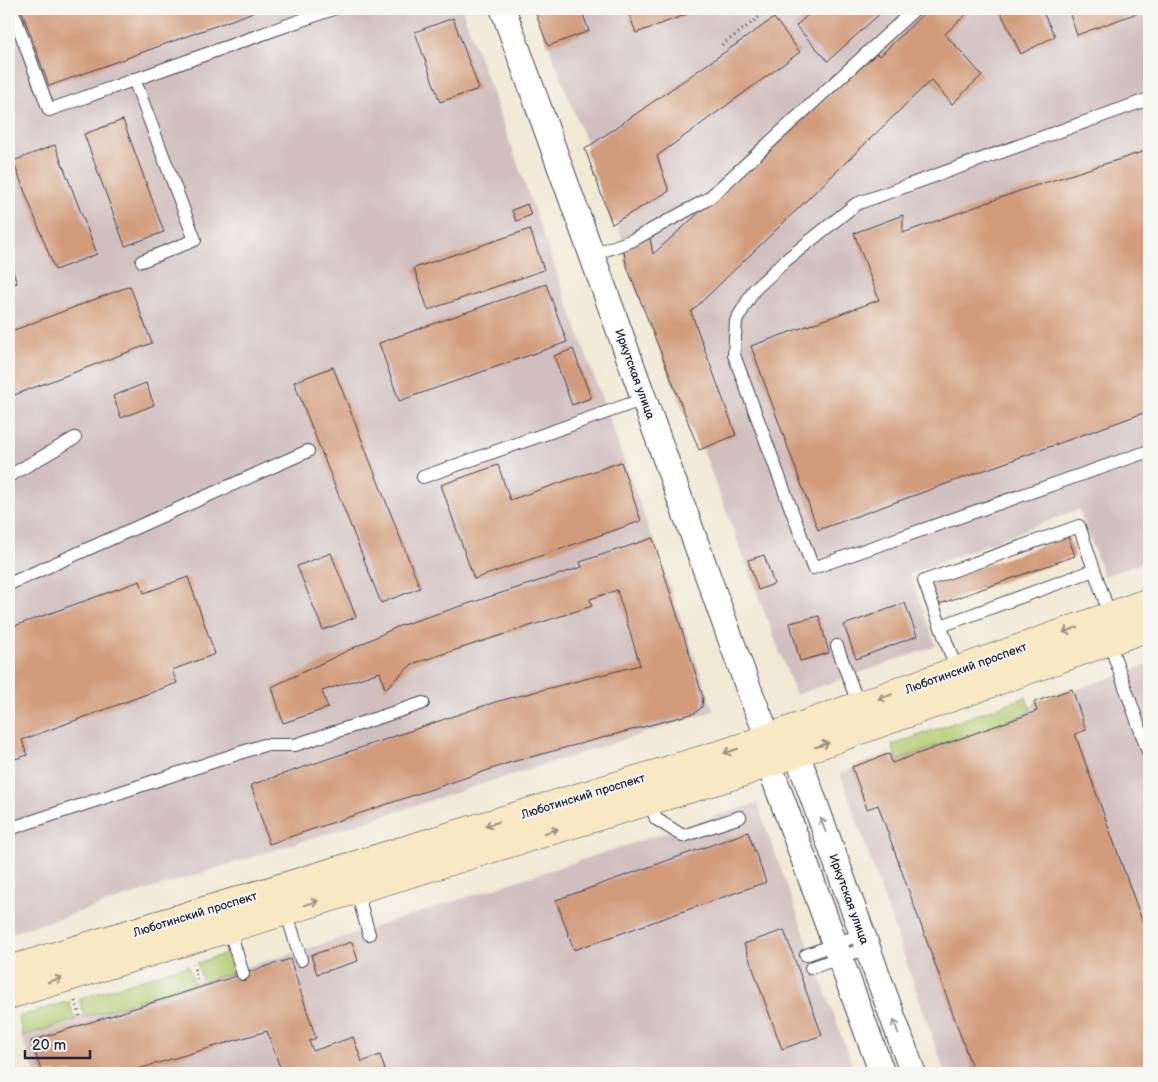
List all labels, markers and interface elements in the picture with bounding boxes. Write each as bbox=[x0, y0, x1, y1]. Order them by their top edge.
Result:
street label: Иркутская улица bbox=[611, 327, 658, 421]
one-way arrow bbox=[1063, 626, 1079, 635]
street label: Люботинский проспект bbox=[902, 639, 1030, 698]
one-way arrow bbox=[877, 693, 893, 702]
one-way arrow bbox=[814, 740, 830, 749]
one-way arrow bbox=[724, 747, 740, 756]
street label: Люботинский проспект bbox=[518, 770, 647, 823]
one-way arrow bbox=[818, 818, 827, 834]
one-way arrow bbox=[485, 819, 501, 829]
one-way arrow bbox=[542, 825, 558, 835]
street label: Иркутская улица bbox=[825, 852, 872, 946]
street label: Люботинский проспект bbox=[130, 888, 259, 941]
one-way arrow bbox=[303, 897, 319, 907]
one-way arrow bbox=[47, 975, 63, 985]
one-way arrow bbox=[891, 1020, 900, 1036]
scale bar bbox=[25, 1027, 90, 1059]
text: 20 m bbox=[32, 1036, 66, 1055]

